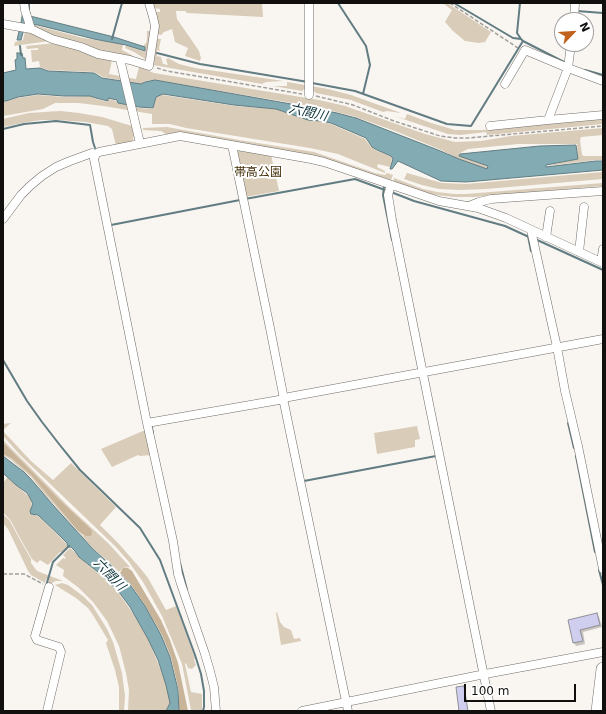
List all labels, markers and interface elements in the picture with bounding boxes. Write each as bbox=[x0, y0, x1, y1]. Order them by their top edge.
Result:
north arrow bbox=[554, 12, 594, 52]
text: N bbox=[577, 20, 592, 34]
water label: 六間川 bbox=[287, 101, 329, 125]
park label: 帯高公園 bbox=[234, 166, 282, 180]
water label: 六間川 bbox=[90, 556, 128, 594]
scale bar bbox=[466, 676, 578, 702]
text: 100 m bbox=[471, 684, 509, 698]

